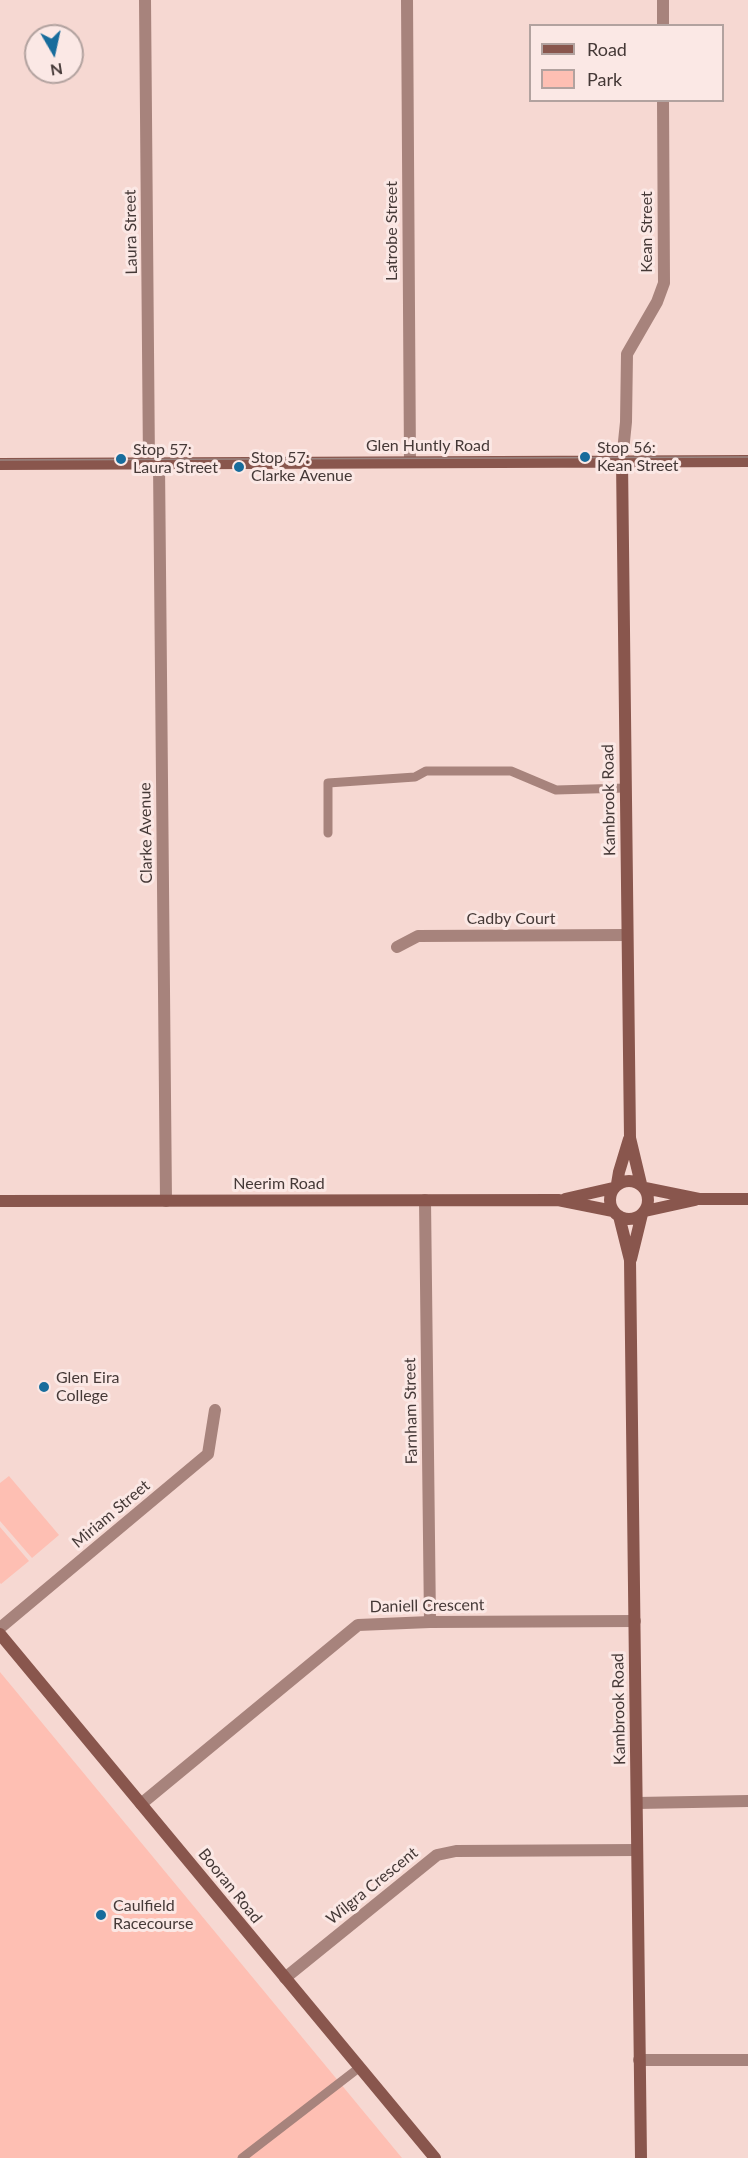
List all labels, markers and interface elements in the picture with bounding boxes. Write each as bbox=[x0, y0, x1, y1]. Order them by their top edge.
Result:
north arrow bbox=[24, 24, 84, 84]
legend bbox=[529, 24, 724, 102]
text: Road bbox=[587, 38, 627, 60]
text: N bbox=[49, 60, 64, 81]
text: Park bbox=[587, 68, 622, 90]
street label: Latrobe Street bbox=[382, 181, 402, 281]
street label: Laura Street bbox=[121, 189, 141, 275]
street label: Kean Street bbox=[637, 191, 657, 273]
street label: Glen Huntly Road bbox=[366, 436, 490, 456]
place label: Stop 56: Kean Street bbox=[597, 438, 679, 476]
place label: Stop 57: Laura Street bbox=[133, 440, 218, 478]
place label: Stop 57: Clarke Avenue bbox=[251, 448, 352, 486]
marker: Stop 56: Kean Street bbox=[578, 450, 592, 464]
marker: Stop 57: Laura Street bbox=[114, 452, 128, 466]
marker: Stop 57: Clarke Avenue bbox=[232, 460, 246, 474]
street label: Kambrook Road bbox=[598, 744, 620, 856]
street label: Clarke Avenue bbox=[136, 782, 156, 884]
street label: Cadby Court bbox=[467, 909, 555, 929]
street label: Neerim Road bbox=[233, 1174, 325, 1194]
street label: Farnham Street bbox=[400, 1357, 422, 1465]
place label: Glen Eira College bbox=[56, 1368, 120, 1406]
marker: Glen Eira College bbox=[37, 1380, 51, 1394]
street label: Miriam Street bbox=[68, 1476, 154, 1552]
street label: Daniell Crescent bbox=[369, 1595, 485, 1617]
street label: Kambrook Road bbox=[608, 1653, 630, 1765]
street label: Wilgra Crescent bbox=[322, 1843, 422, 1929]
street label: Booran Road bbox=[194, 1845, 266, 1927]
place label: Caulfield Racecourse bbox=[113, 1896, 193, 1934]
marker: Caulfield Racecourse bbox=[94, 1908, 108, 1922]

